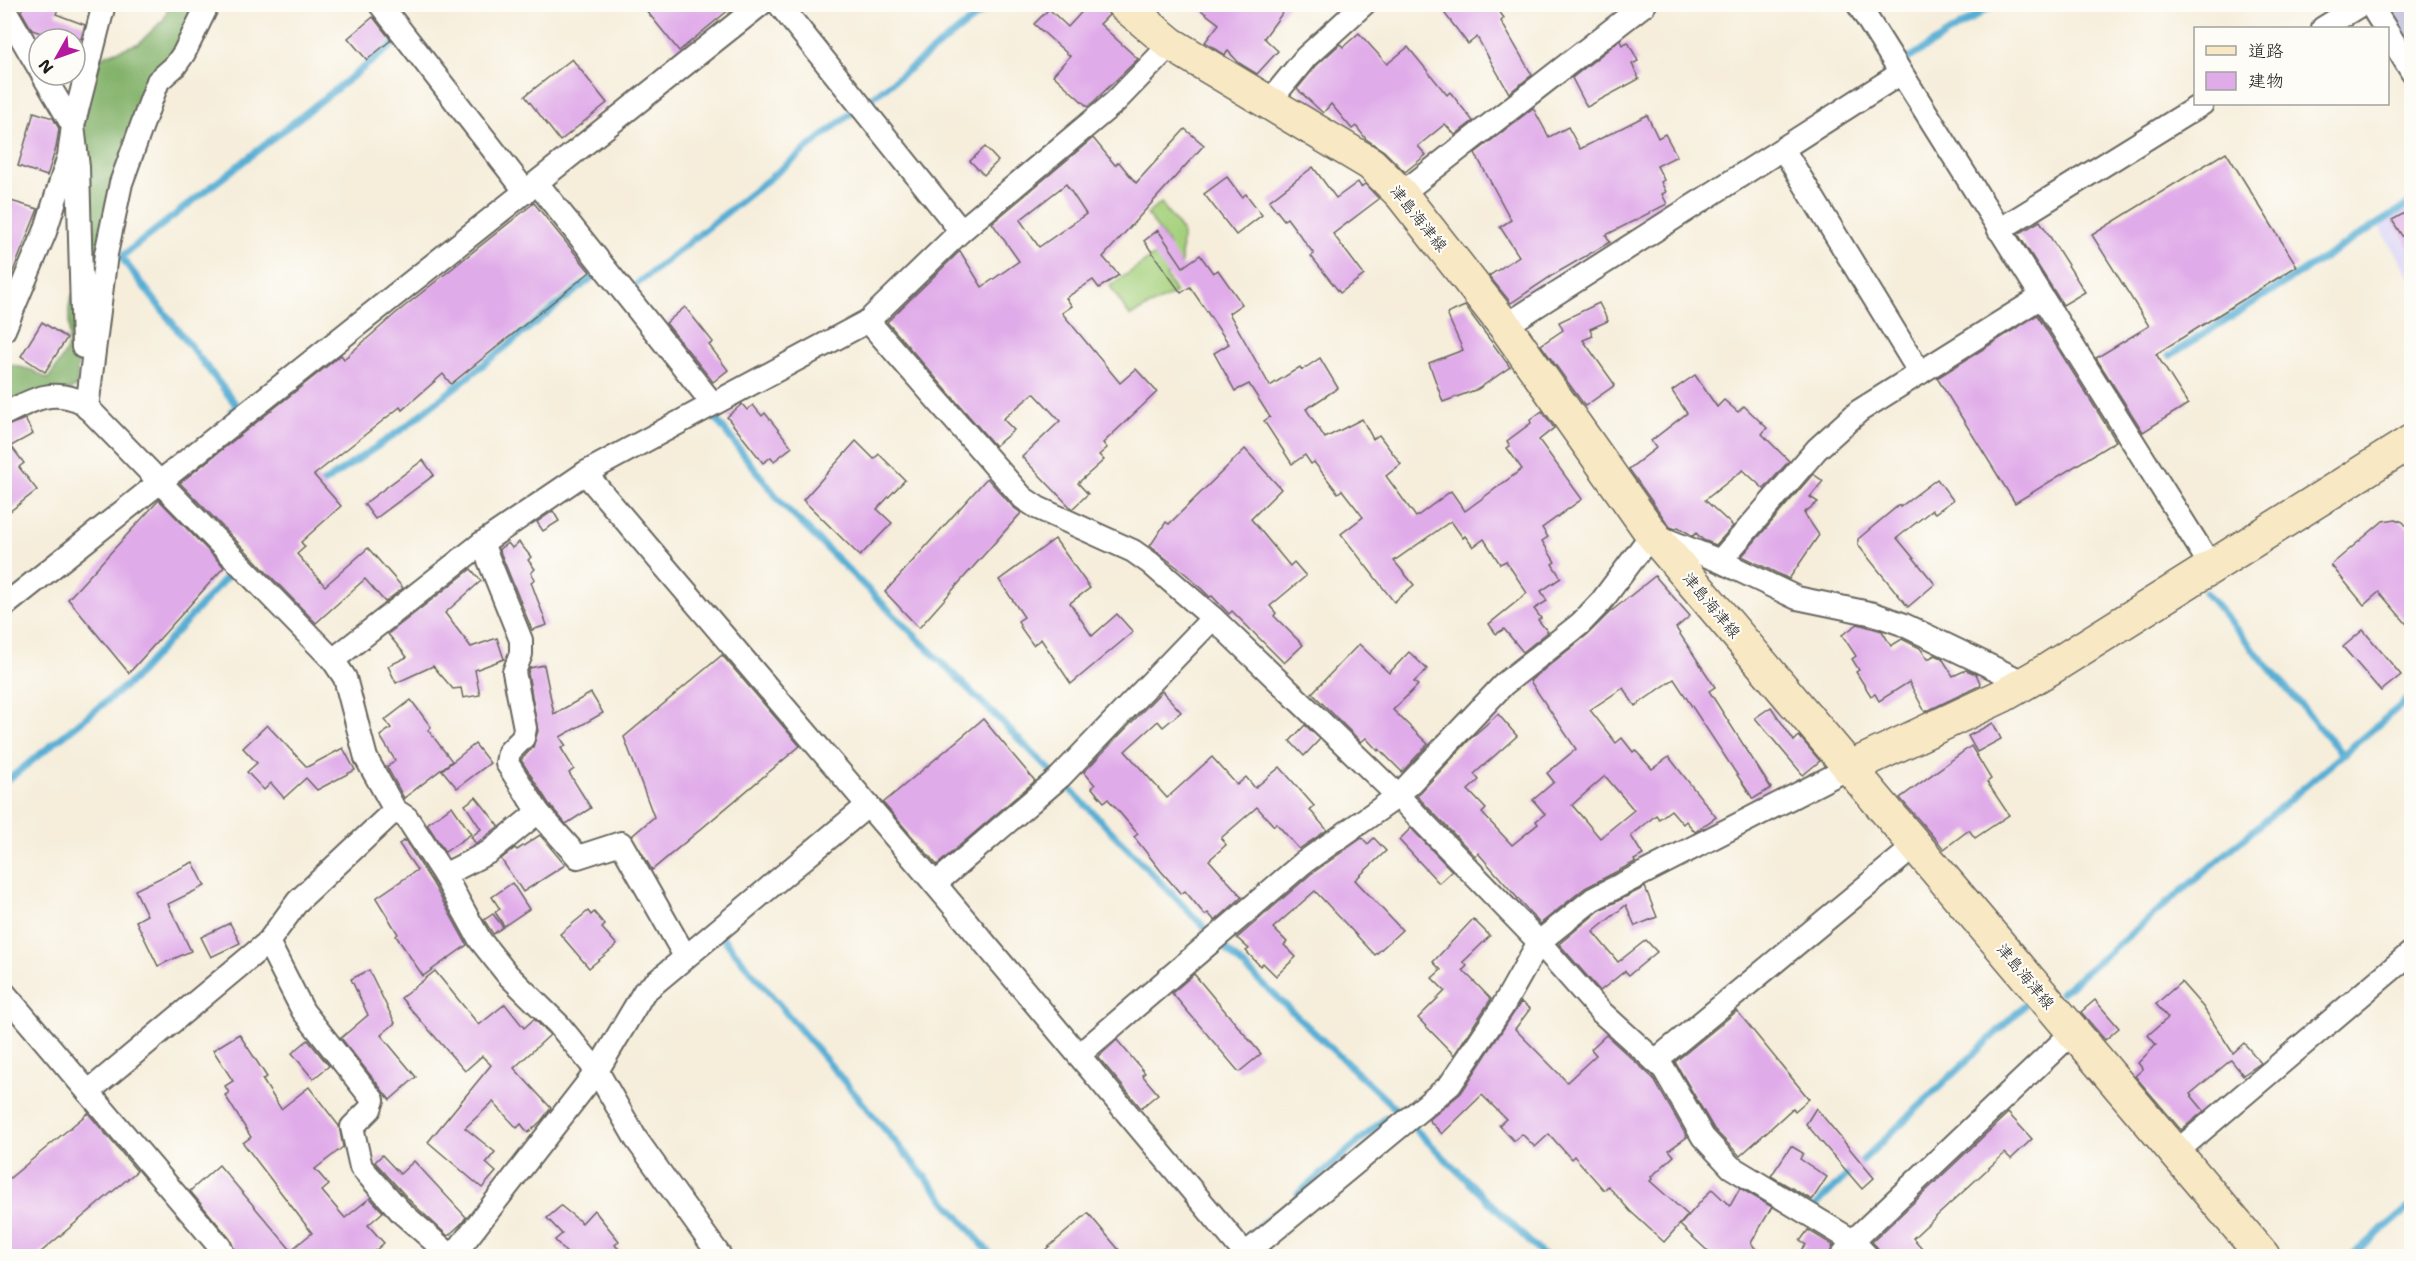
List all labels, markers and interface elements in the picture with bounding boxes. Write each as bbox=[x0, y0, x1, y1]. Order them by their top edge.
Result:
north arrow bbox=[27, 27, 87, 87]
legend bbox=[2194, 27, 2389, 105]
text: 道路 bbox=[2248, 39, 2284, 63]
text: N bbox=[34, 55, 58, 78]
text: 建物 bbox=[2248, 69, 2284, 93]
street label: 津島海津線 bbox=[1385, 181, 1452, 256]
street label: 津島海津線 bbox=[1678, 568, 1745, 643]
street label: 津島海津線 bbox=[1992, 939, 2059, 1014]

